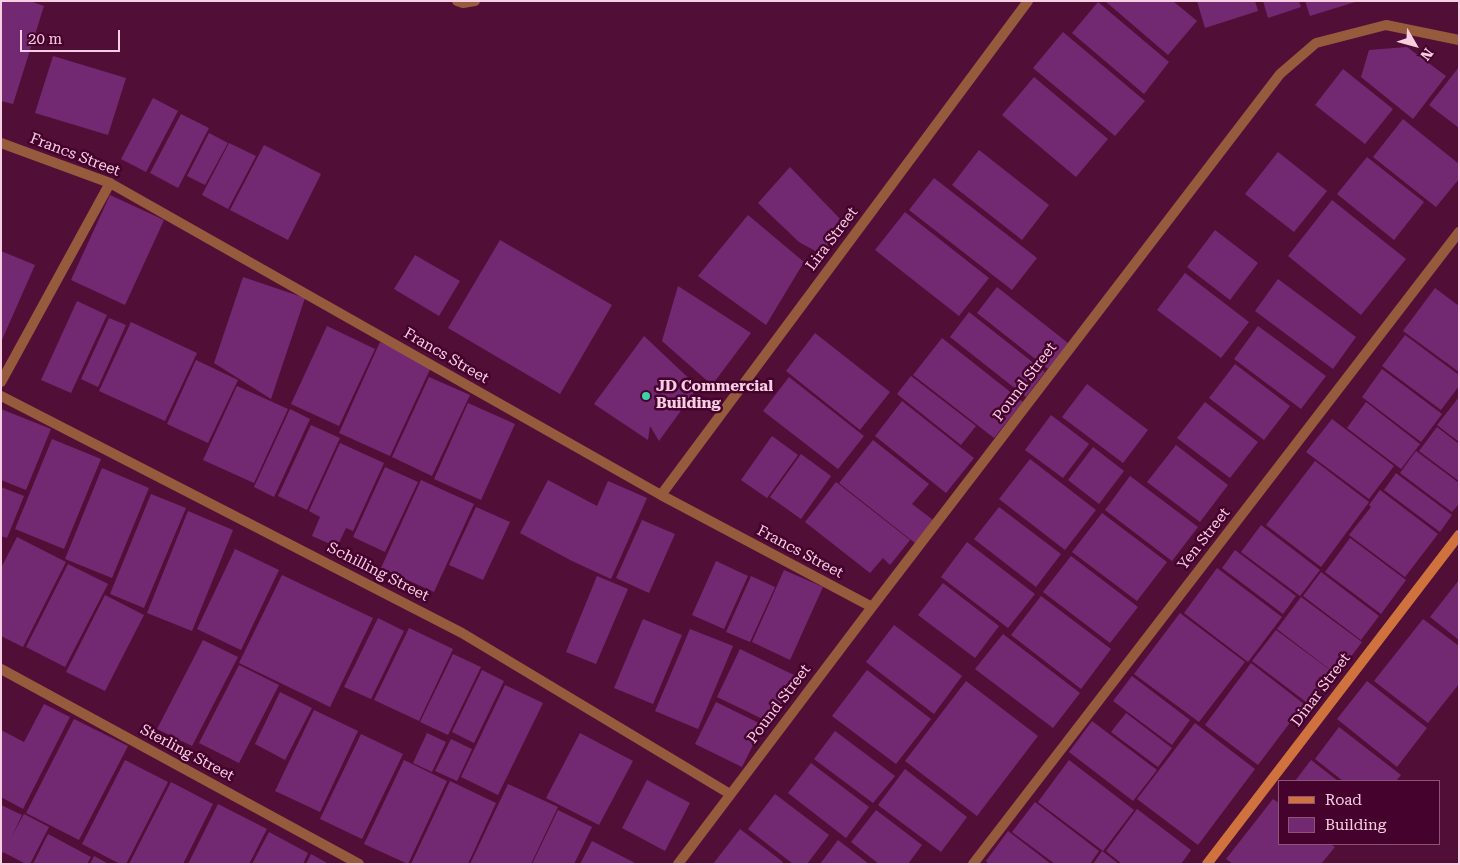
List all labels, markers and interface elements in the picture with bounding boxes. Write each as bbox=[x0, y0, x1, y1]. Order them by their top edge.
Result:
scale bar bbox=[22, 20, 122, 52]
north arrow bbox=[1390, 20, 1440, 70]
text: 20 m bbox=[28, 30, 62, 48]
text: N bbox=[1417, 45, 1436, 63]
street label: Francs Street bbox=[27, 130, 123, 180]
street label: Lira Street bbox=[802, 204, 862, 274]
street label: Francs Street bbox=[400, 324, 492, 388]
street label: Pound Street bbox=[990, 339, 1060, 425]
place label: JD Commercial Building bbox=[656, 378, 773, 413]
marker: JD Commercial Building bbox=[640, 390, 652, 402]
street label: Yen Street bbox=[1174, 504, 1234, 574]
street label: Francs Street bbox=[754, 522, 846, 582]
street label: Schilling Street bbox=[324, 539, 432, 605]
street label: Dinar Street bbox=[1288, 650, 1354, 730]
street label: Pound Street bbox=[744, 661, 814, 747]
street label: Sterling Street bbox=[137, 721, 237, 785]
legend bbox=[1278, 780, 1440, 845]
text: Road bbox=[1325, 791, 1362, 809]
text: Building bbox=[1325, 816, 1386, 834]

